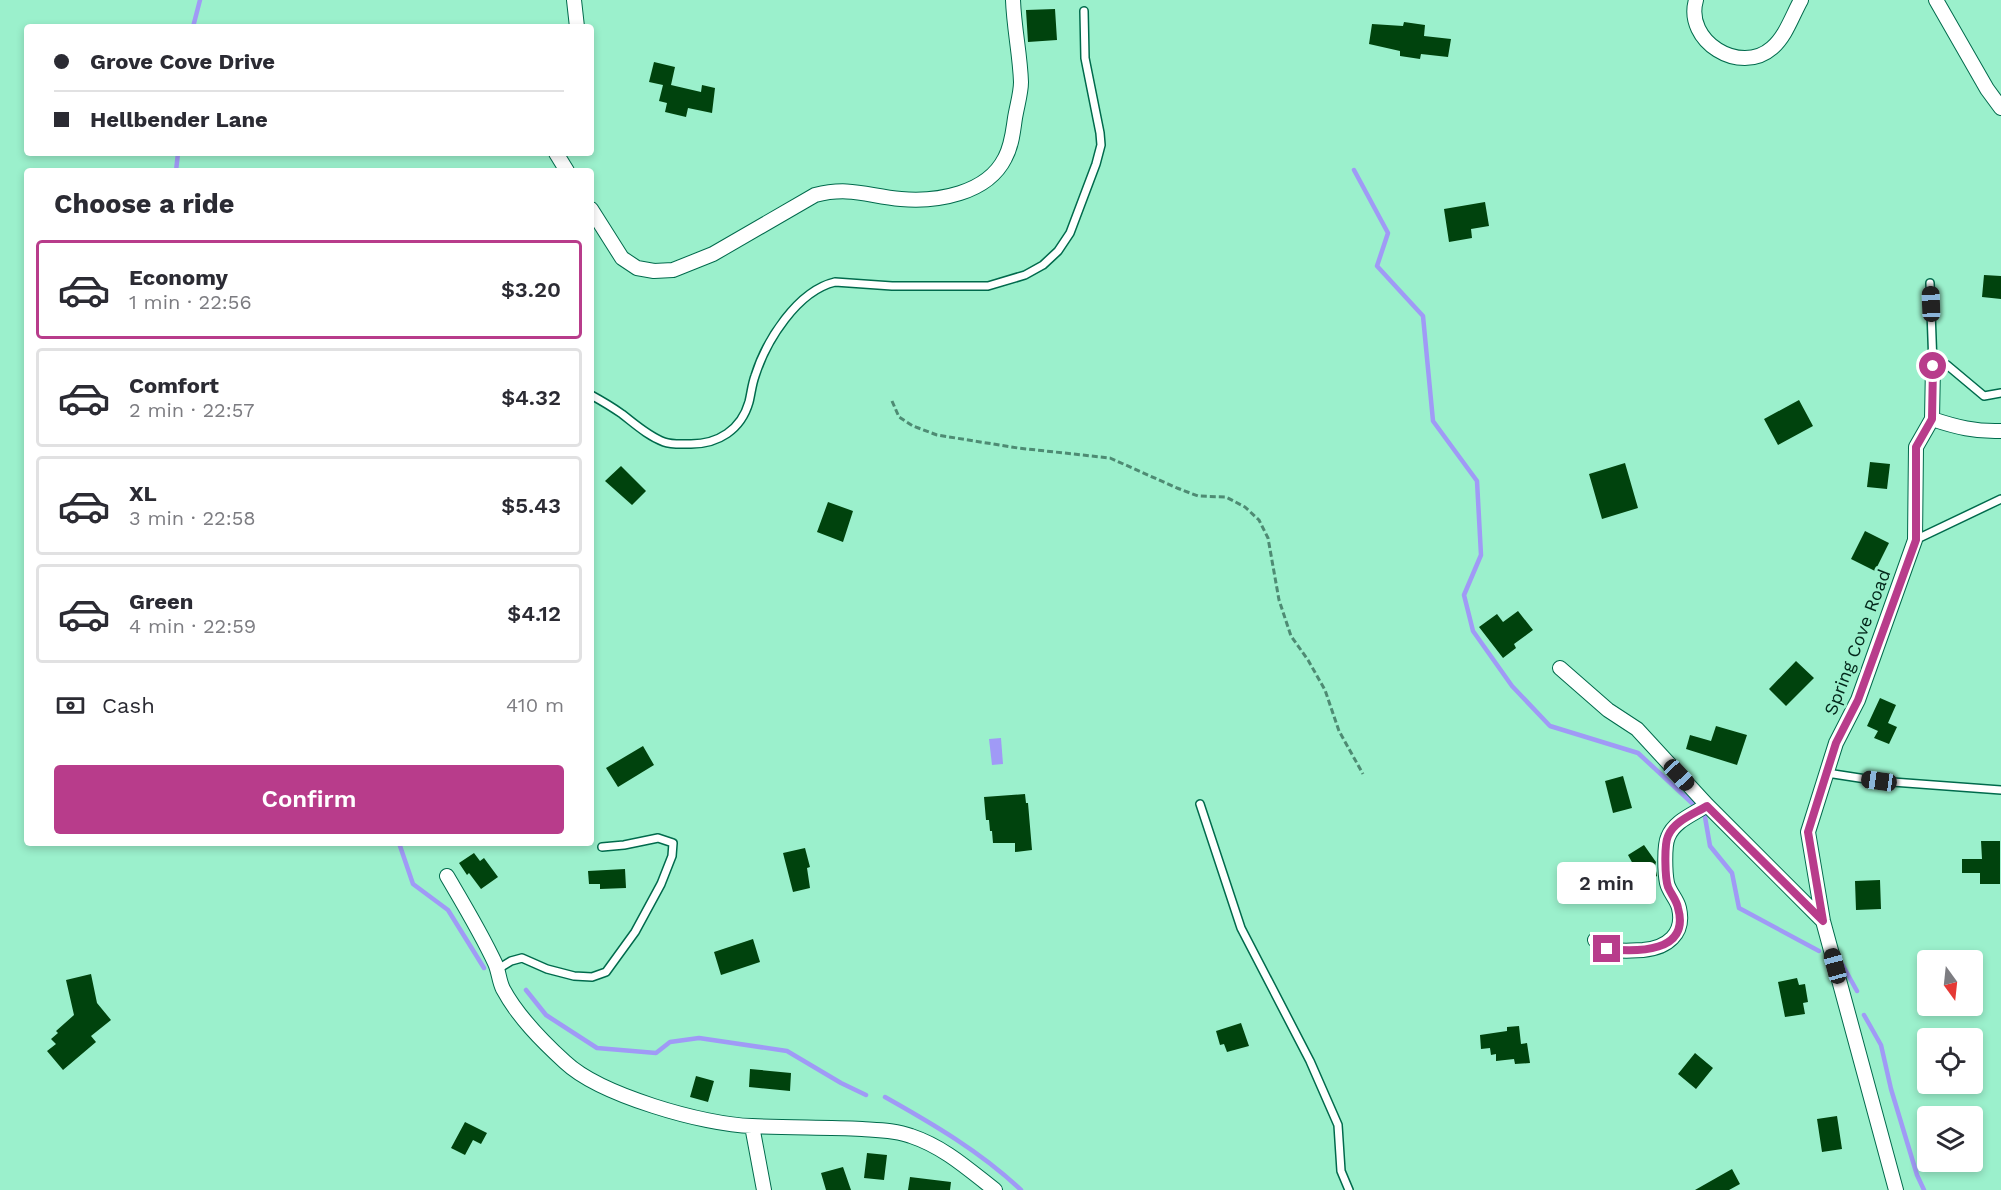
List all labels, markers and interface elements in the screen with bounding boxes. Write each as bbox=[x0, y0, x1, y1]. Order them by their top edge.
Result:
text: Grove Cove Drive bbox=[90, 49, 275, 74]
text: Hellbender Lane bbox=[90, 107, 268, 132]
text: Choose a ride bbox=[54, 188, 234, 220]
icon: car bbox=[57, 263, 111, 317]
text: Economy bbox=[129, 265, 228, 290]
text: $3.20 bbox=[501, 277, 561, 302]
car bbox=[1921, 286, 1941, 322]
text: 1 min · 22:56 bbox=[129, 290, 252, 314]
route start bbox=[1919, 352, 1946, 379]
icon: car bbox=[57, 371, 111, 425]
text: Comfort bbox=[129, 373, 219, 398]
text: $4.32 bbox=[501, 385, 561, 410]
text: 2 min · 22:57 bbox=[129, 398, 255, 422]
icon: car bbox=[57, 479, 111, 533]
text: XL bbox=[129, 481, 157, 506]
text: $5.43 bbox=[501, 493, 561, 518]
text: 3 min · 22:58 bbox=[129, 506, 256, 530]
street label: Spring Cove Road bbox=[1819, 566, 1895, 718]
icon: car bbox=[57, 587, 111, 641]
text: Green bbox=[129, 589, 193, 614]
text: $4.12 bbox=[507, 601, 561, 626]
text: 4 min · 22:59 bbox=[129, 614, 256, 638]
icon: cash bbox=[54, 689, 87, 722]
text: Cash bbox=[102, 693, 155, 718]
text: 410 m bbox=[506, 693, 564, 717]
car bbox=[1660, 756, 1698, 794]
button: Confirm bbox=[54, 765, 564, 834]
car bbox=[1860, 770, 1898, 792]
callout: 2 min bbox=[1558, 862, 1656, 904]
text: 2 min bbox=[1579, 871, 1634, 895]
route end bbox=[1593, 935, 1620, 962]
car bbox=[1822, 946, 1848, 986]
north arrow bbox=[1917, 950, 1983, 1016]
map controls bbox=[1917, 950, 1983, 1172]
button: locate bbox=[1917, 1028, 1983, 1094]
button: layers bbox=[1917, 1106, 1983, 1172]

